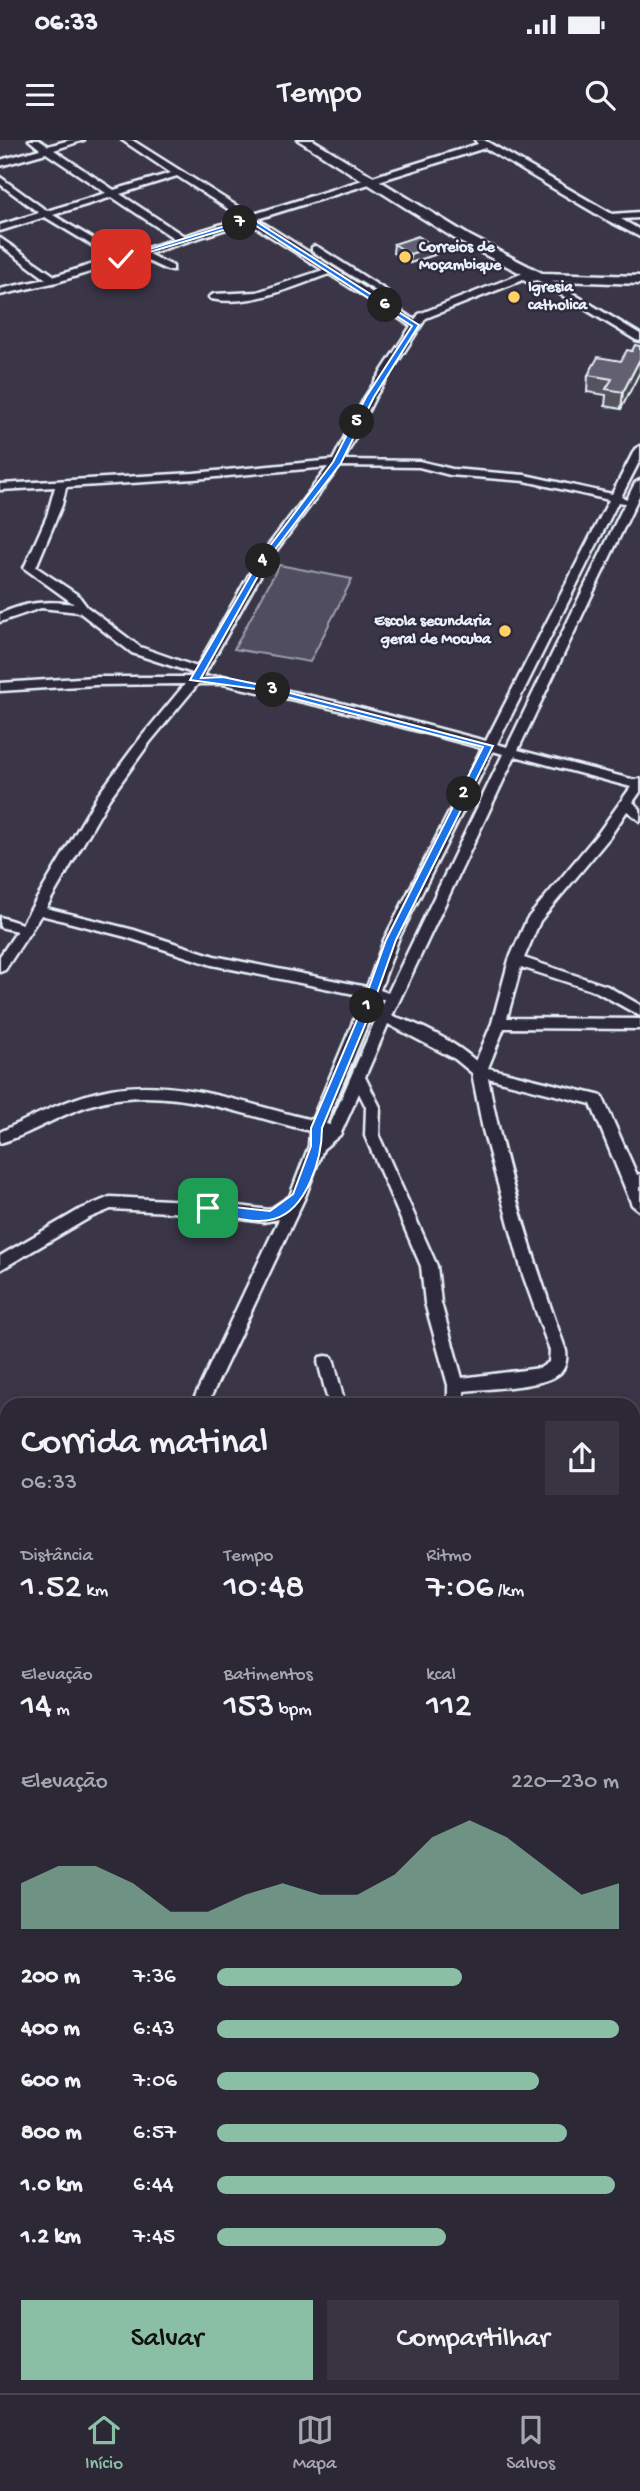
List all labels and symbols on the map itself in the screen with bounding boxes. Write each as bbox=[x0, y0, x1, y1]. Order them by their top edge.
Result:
pin: 7 bbox=[222, 206, 258, 240]
pin bbox=[91, 229, 151, 289]
place label: Correios de Moçambique bbox=[418, 239, 502, 276]
marker: Correios de Moçambique bbox=[397, 249, 413, 265]
place label: Igresia catholica bbox=[528, 279, 588, 316]
pin: 6 bbox=[368, 288, 402, 322]
marker: Igresia catholica bbox=[506, 289, 522, 305]
pin: 5 bbox=[340, 404, 374, 440]
pin: 4 bbox=[246, 544, 280, 578]
place label: Escola secundaria geral de Mocuba bbox=[374, 613, 492, 650]
marker: Escola secundaria geral de Mocuba bbox=[497, 623, 513, 639]
pin: 3 bbox=[256, 672, 290, 708]
pin: 2 bbox=[447, 776, 482, 812]
pin: 1 bbox=[350, 988, 384, 1024]
pin bbox=[178, 1178, 238, 1238]

